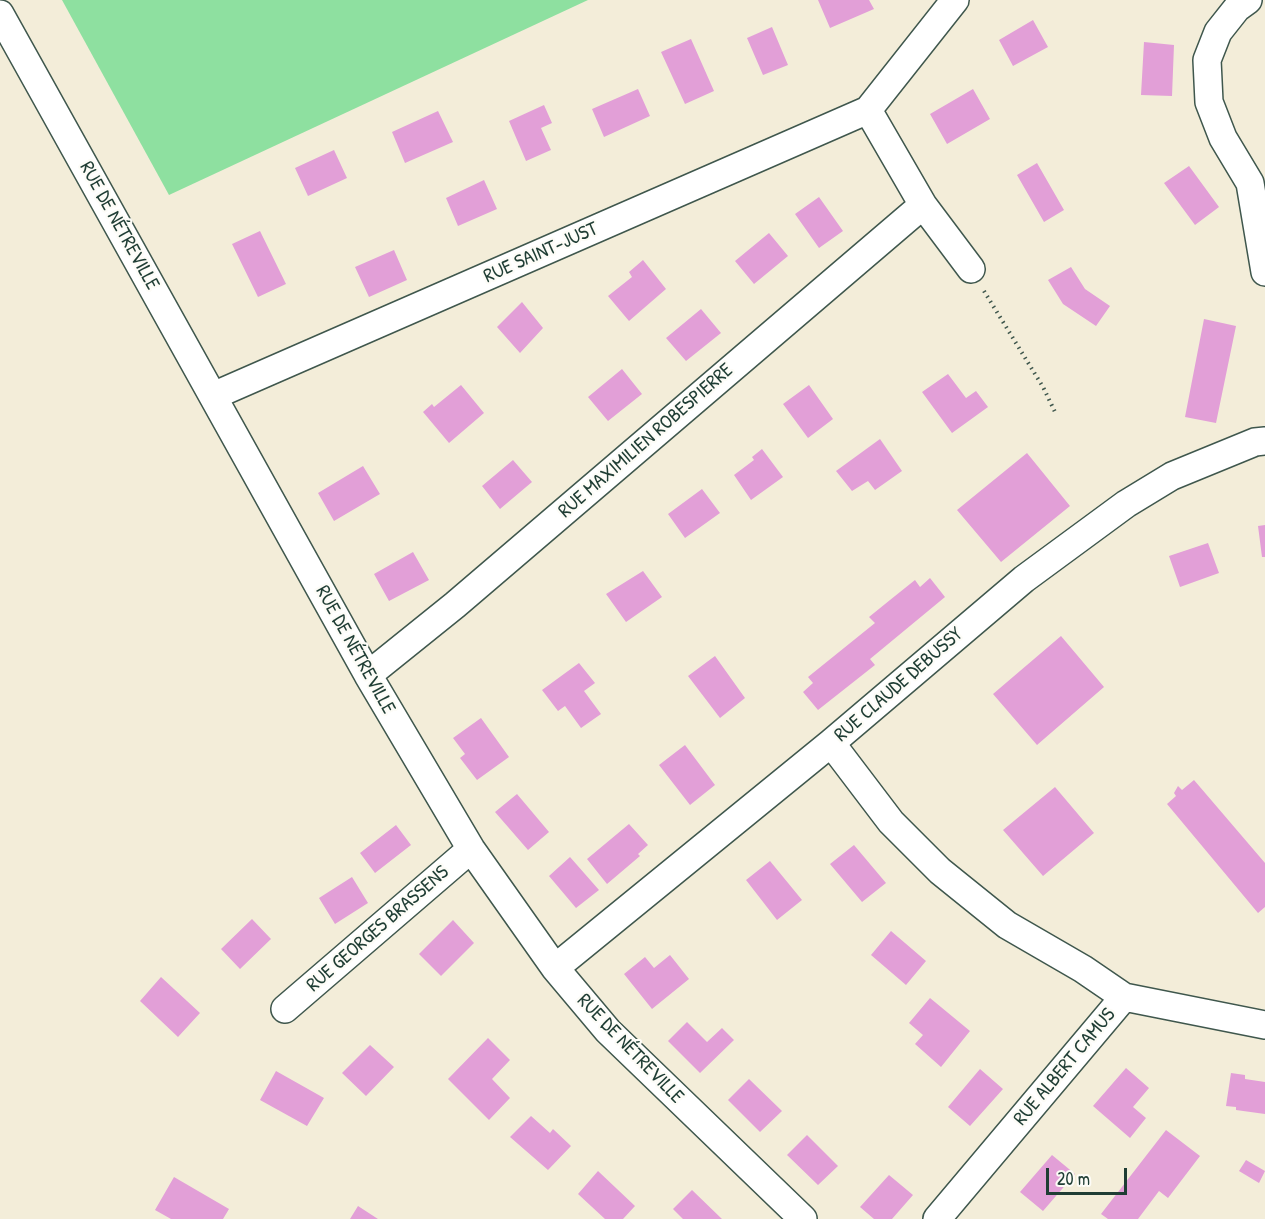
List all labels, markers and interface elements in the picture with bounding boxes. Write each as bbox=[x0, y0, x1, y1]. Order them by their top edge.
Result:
street label: RUE DE NÉTREVILLE bbox=[74, 158, 164, 294]
street label: RUE SAINT-JUST bbox=[480, 217, 602, 289]
street label: RUE MAXIMILIEN ROBESPIERRE bbox=[554, 359, 738, 523]
street label: RUE DE NÉTREVILLE bbox=[310, 582, 400, 718]
street label: RUE CLAUDE DEBUSSY bbox=[830, 623, 968, 747]
street label: RUE GEORGES BRASSENS bbox=[302, 861, 454, 997]
street label: RUE DE NÉTREVILLE bbox=[572, 989, 688, 1109]
street label: RUE ALBERT CAMUS bbox=[1009, 1004, 1121, 1130]
scale bar bbox=[1049, 1156, 1130, 1194]
text: 20 m bbox=[1057, 1166, 1090, 1191]

